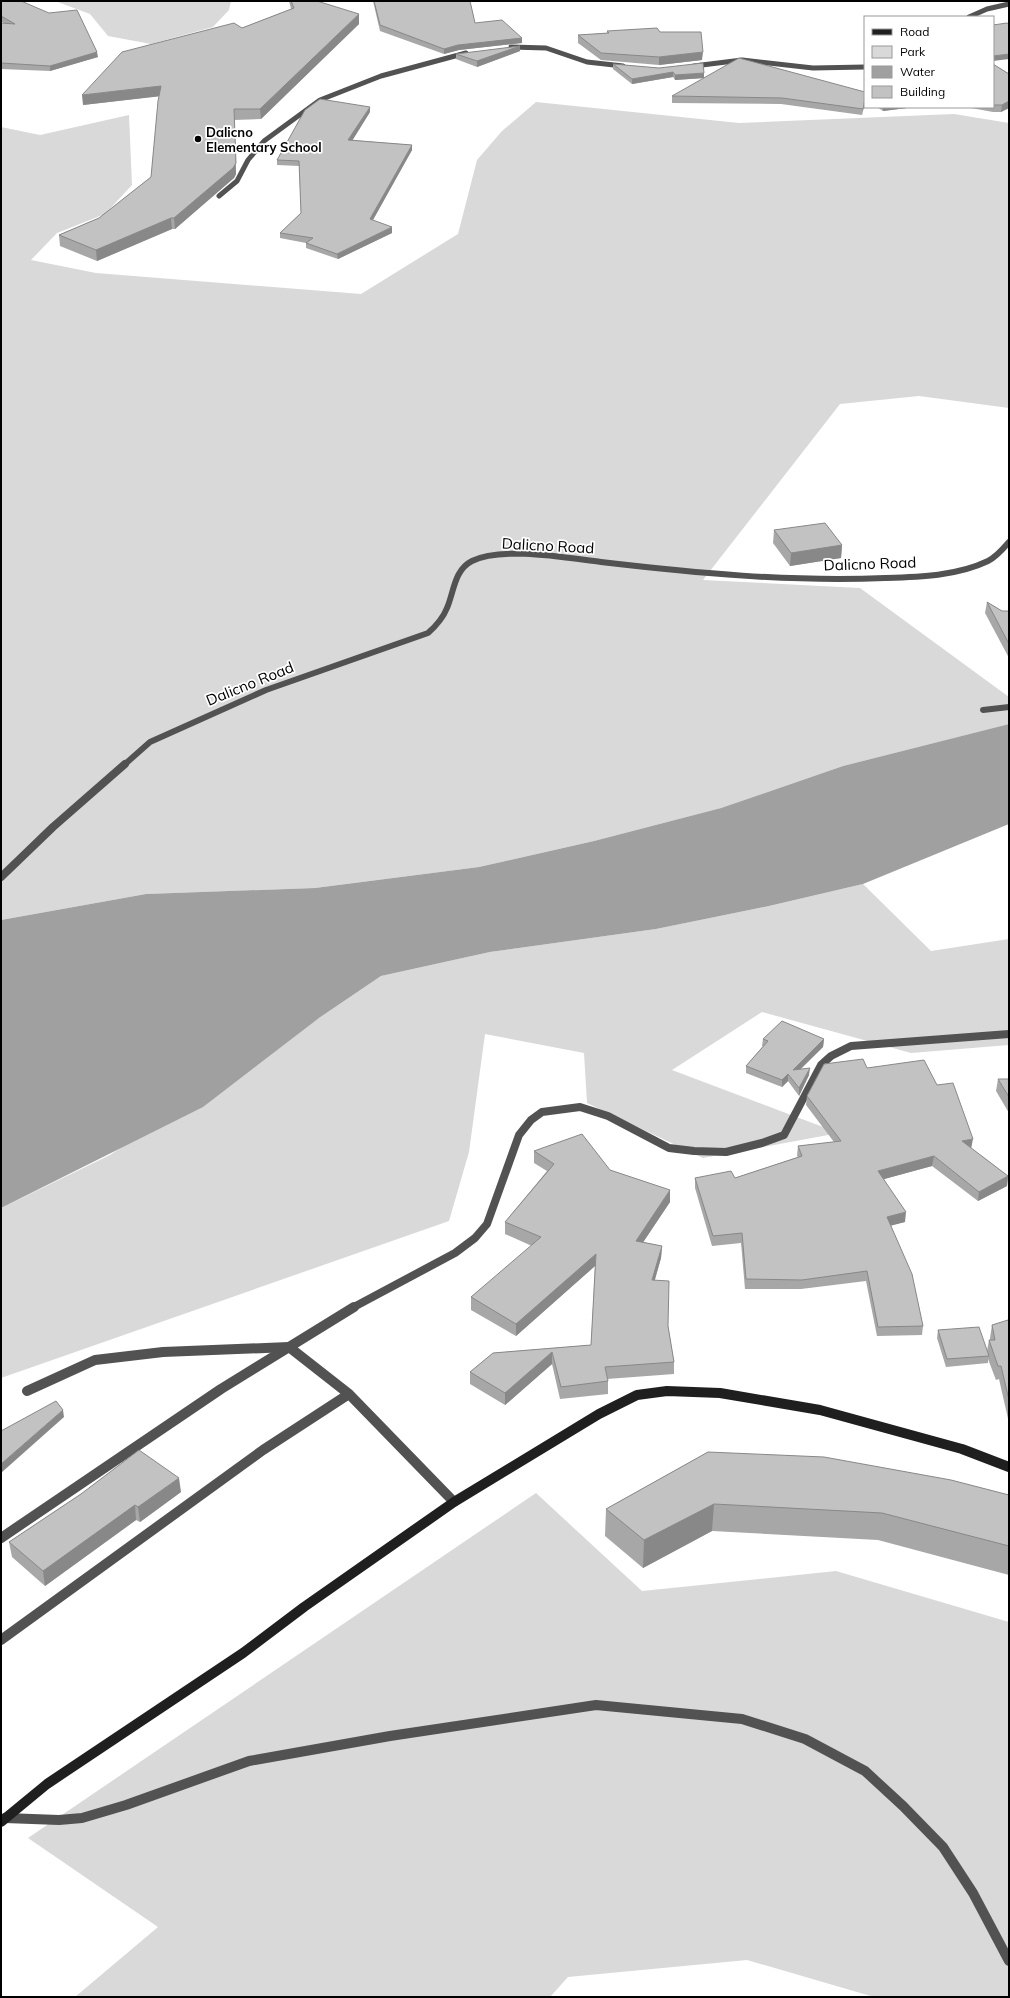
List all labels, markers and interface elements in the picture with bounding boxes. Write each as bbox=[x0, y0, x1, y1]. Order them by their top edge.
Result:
legend bbox=[864, 16, 994, 108]
text: Road bbox=[900, 24, 929, 39]
text: Park bbox=[900, 44, 926, 59]
text: Water bbox=[900, 64, 936, 79]
text: Building bbox=[900, 84, 945, 99]
place label: Dalicno Elementary School bbox=[206, 124, 322, 156]
marker: Dalicno Elementary School bbox=[193, 134, 203, 144]
street label: Dalicno Road bbox=[501, 534, 595, 557]
street label: Dalicno Road bbox=[823, 552, 917, 575]
street label: Dalicno Road bbox=[203, 657, 296, 710]

